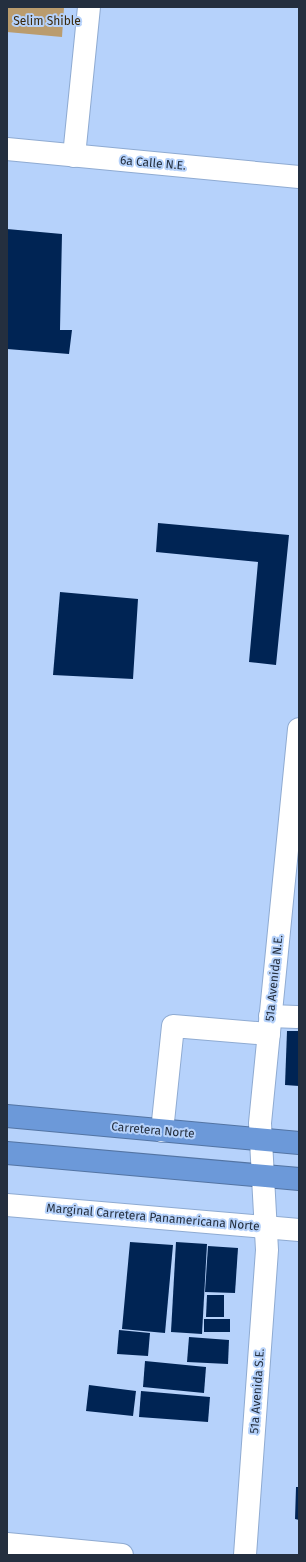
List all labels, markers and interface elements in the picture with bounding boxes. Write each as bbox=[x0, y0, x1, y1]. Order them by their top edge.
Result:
park label: Selim Shible bbox=[13, 14, 81, 28]
street label: 6a Calle N.E. bbox=[119, 153, 187, 173]
street label: 51a Avenida N.E. bbox=[262, 934, 286, 1022]
street label: Carretera Norte bbox=[111, 1119, 195, 1141]
street label: Marginal Carretera Panamericana Norte bbox=[46, 1201, 260, 1233]
street label: 51a Avenida S.E. bbox=[247, 1348, 267, 1434]

